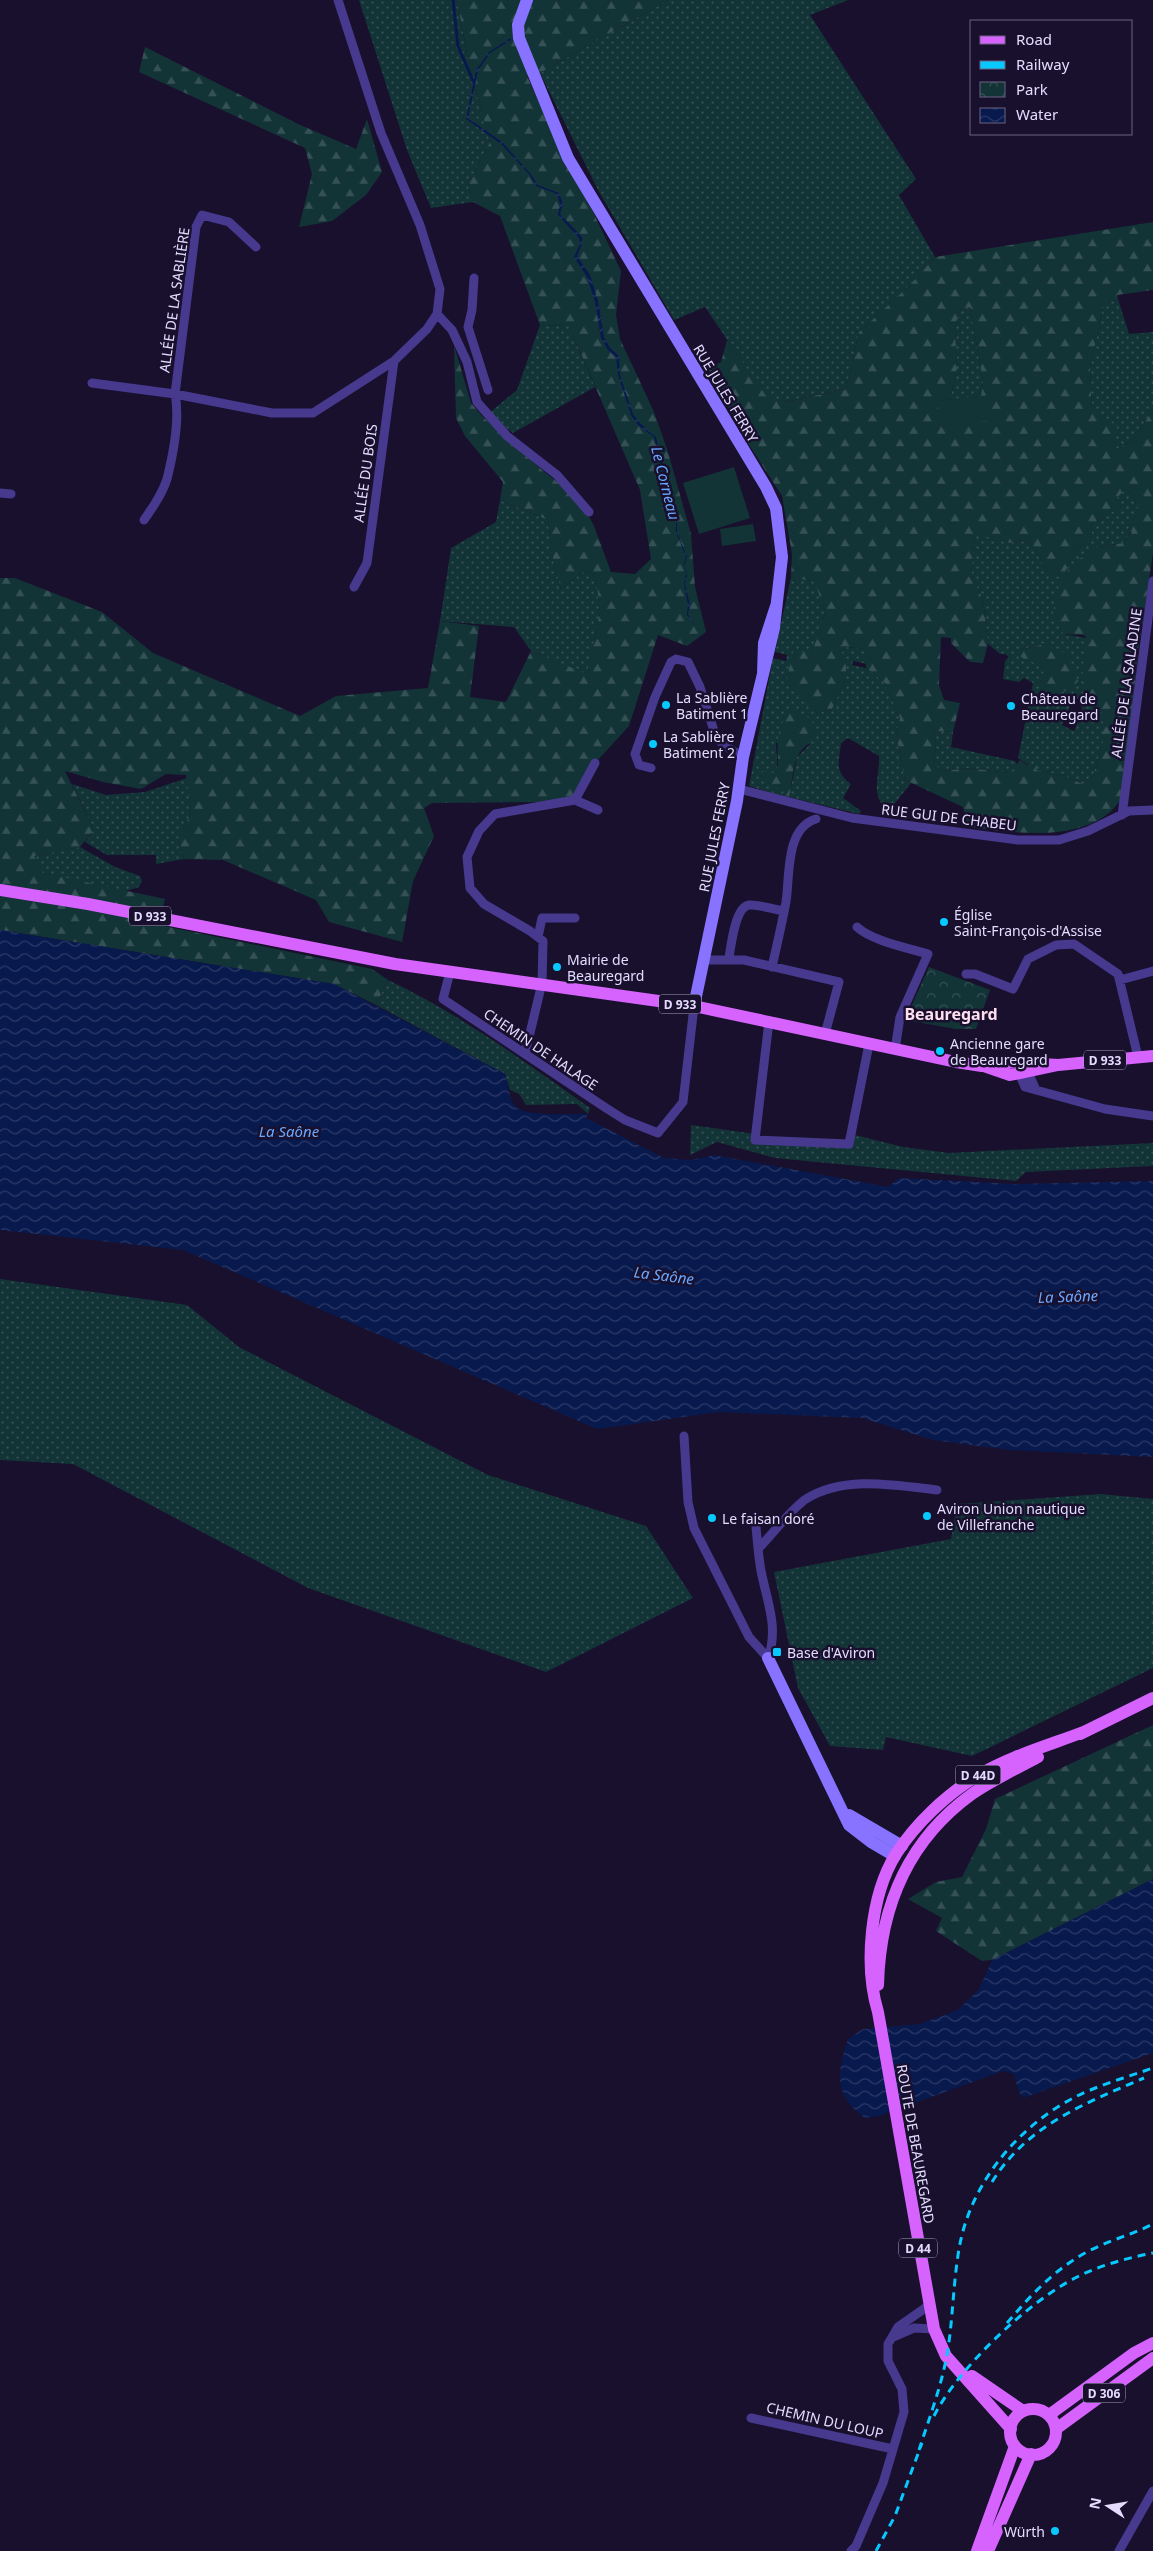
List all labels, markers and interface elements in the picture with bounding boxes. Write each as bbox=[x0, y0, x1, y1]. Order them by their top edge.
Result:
legend bbox=[970, 20, 1133, 135]
text: Road bbox=[1016, 29, 1052, 49]
text: Railway bbox=[1016, 54, 1070, 74]
text: Park bbox=[1016, 79, 1048, 99]
text: Water bbox=[1016, 104, 1058, 124]
street label: ALLÉE DE LA SABLIÈRE bbox=[154, 226, 194, 374]
street label: RUE JULES FERRY bbox=[689, 340, 763, 446]
street label: ALLÉE DU BOIS bbox=[349, 422, 381, 524]
water label: Le Corneau bbox=[647, 444, 685, 522]
street label: ALLÉE DE LA SALADINE bbox=[1106, 607, 1146, 759]
place label: La Sablière Batiment 1 bbox=[676, 688, 748, 723]
place label: Château de Beauregard bbox=[1021, 689, 1098, 724]
marker: La Sablière Batiment 1 bbox=[660, 699, 672, 711]
marker: Château de Beauregard bbox=[1005, 700, 1017, 712]
place label: La Sablière Batiment 2 bbox=[663, 727, 735, 762]
marker: La Sablière Batiment 2 bbox=[647, 738, 659, 750]
street label: RUE JULES FERRY bbox=[694, 781, 734, 893]
street label: RUE GUI DE CHABEU bbox=[880, 799, 1018, 835]
place label: Église Saint-François-d'Assise bbox=[954, 905, 1102, 940]
road number: D 933 bbox=[129, 906, 171, 926]
marker: Église Saint-François-d'Assise bbox=[938, 916, 950, 928]
place label: Mairie de Beauregard bbox=[567, 950, 644, 985]
marker: Mairie de Beauregard bbox=[551, 961, 563, 973]
road number: D 933 bbox=[659, 994, 701, 1014]
district label: Beauregard bbox=[904, 1003, 998, 1025]
street label: CHEMIN DE HALAGE bbox=[480, 1004, 602, 1094]
place label: Ancienne gare de Beauregard bbox=[950, 1034, 1048, 1069]
marker: Ancienne gare de Beauregard bbox=[934, 1045, 946, 1057]
road number: D 933 bbox=[1084, 1050, 1126, 1070]
water label: La Saône bbox=[259, 1121, 320, 1141]
water label: La Saône bbox=[633, 1261, 696, 1289]
water label: La Saône bbox=[1038, 1285, 1099, 1307]
place label: Aviron Union nautique de Villefranche bbox=[937, 1499, 1085, 1534]
place label: Le faisan doré bbox=[722, 1509, 815, 1528]
marker: Aviron Union nautique de Villefranche bbox=[921, 1510, 933, 1522]
marker: Le faisan doré bbox=[706, 1512, 718, 1524]
place label: Base d'Aviron bbox=[787, 1643, 875, 1662]
marker: Base d'Aviron bbox=[771, 1646, 783, 1658]
road number: D 44D bbox=[956, 1766, 1000, 1784]
street label: ROUTE DE BEAUREGARD bbox=[893, 2063, 939, 2225]
road number: D 44 bbox=[899, 2238, 937, 2258]
road number: D 306 bbox=[1083, 2384, 1125, 2402]
street label: CHEMIN DU LOUP bbox=[765, 2397, 885, 2443]
north arrow bbox=[1083, 2481, 1133, 2531]
text: N bbox=[1084, 2496, 1105, 2511]
place label: Würth bbox=[1004, 2522, 1045, 2541]
marker: Würth bbox=[1049, 2525, 1061, 2537]

